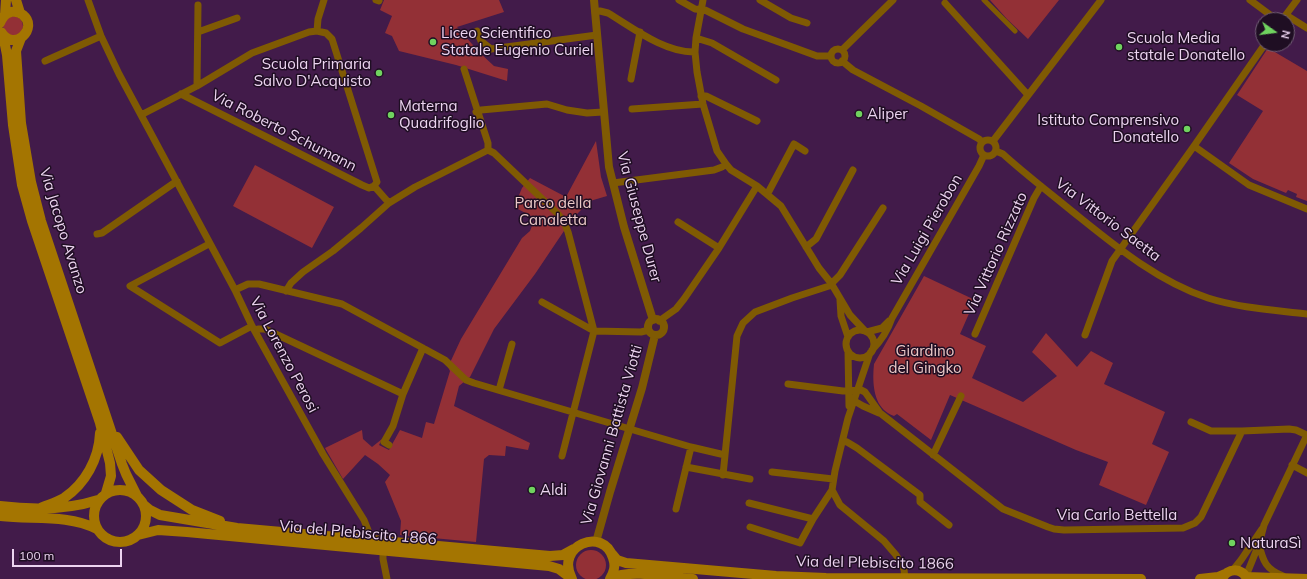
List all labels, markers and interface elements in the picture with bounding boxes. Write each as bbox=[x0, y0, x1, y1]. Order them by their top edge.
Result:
north arrow bbox=[1255, 12, 1295, 52]
place label: Liceo Scientifico Statale Eugenio Curiel bbox=[441, 24, 593, 59]
place label: Scuola Media statale Donatello bbox=[1127, 29, 1245, 64]
text: N bbox=[1278, 29, 1293, 40]
marker: Liceo Scientifico Statale Eugenio Curiel bbox=[428, 37, 438, 47]
marker: Scuola Media statale Donatello bbox=[1114, 42, 1124, 52]
place label: Scuola Primaria Salvo D'Acquisto bbox=[254, 55, 371, 90]
marker: Scuola Primaria Salvo D'Acquisto bbox=[374, 68, 384, 78]
street label: Via Roberto Schumann bbox=[208, 87, 360, 175]
place label: Materna Quadrifoglio bbox=[399, 97, 484, 132]
place label: Aliper bbox=[867, 105, 908, 123]
marker: Aliper bbox=[854, 109, 864, 119]
marker: Materna Quadrifoglio bbox=[386, 110, 396, 120]
place label: Istituto Comprensivo Donatello bbox=[1037, 111, 1179, 146]
marker: Istituto Comprensivo Donatello bbox=[1182, 124, 1192, 134]
street label: Via Giuseppe Durer bbox=[613, 150, 665, 284]
street label: Via Jacopo Avanzo bbox=[35, 166, 91, 296]
street label: Via Luigi Pierobon bbox=[888, 171, 966, 289]
street label: Via Vittorio Saetta bbox=[1052, 175, 1164, 265]
street label: Via Vittorio Rizzato bbox=[961, 189, 1031, 319]
park label: Parco della Canaletta bbox=[515, 194, 591, 229]
street label: Via Lorenzo Perosi bbox=[246, 294, 322, 416]
park label: Giardino del Gingko bbox=[888, 342, 962, 377]
street label: Via Giovanni Battista Viotti bbox=[578, 343, 646, 527]
place label: Aldi bbox=[540, 481, 567, 499]
marker: Aldi bbox=[527, 485, 537, 495]
street label: Via Carlo Bettella bbox=[1057, 506, 1177, 524]
street label: Via del Plebiscito 1866 bbox=[279, 517, 437, 549]
place label: NaturaSì bbox=[1240, 534, 1301, 552]
marker: NaturaSì bbox=[1227, 538, 1237, 548]
scale bar bbox=[14, 541, 124, 567]
text: 100 m bbox=[19, 548, 54, 563]
street label: Via del Plebiscito 1866 bbox=[796, 553, 954, 573]

